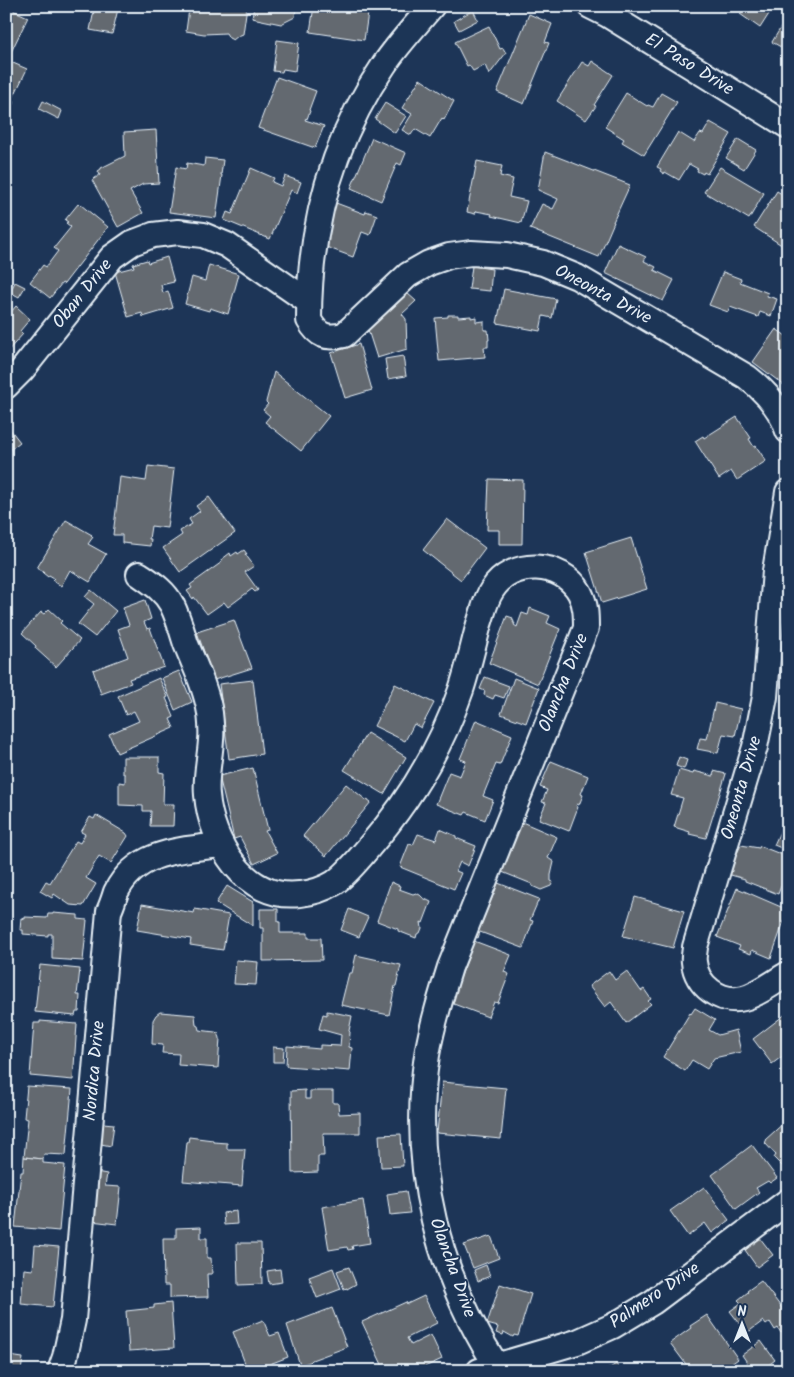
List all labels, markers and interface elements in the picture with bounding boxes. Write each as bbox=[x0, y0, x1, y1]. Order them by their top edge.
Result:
street label: El Paso Drive bbox=[639, 26, 739, 104]
street label: Oban Drive bbox=[46, 253, 120, 335]
street label: Oneonta Drive bbox=[549, 257, 657, 333]
street label: Olancha Drive bbox=[531, 629, 597, 737]
street label: Oneonta Drive bbox=[713, 733, 771, 843]
street label: Nordica Drive bbox=[76, 1020, 114, 1122]
street label: Olancha Drive bbox=[421, 1214, 483, 1322]
street label: Palmero Drive bbox=[604, 1255, 706, 1337]
north arrow bbox=[716, 1300, 766, 1350]
text: N bbox=[738, 1301, 747, 1323]

